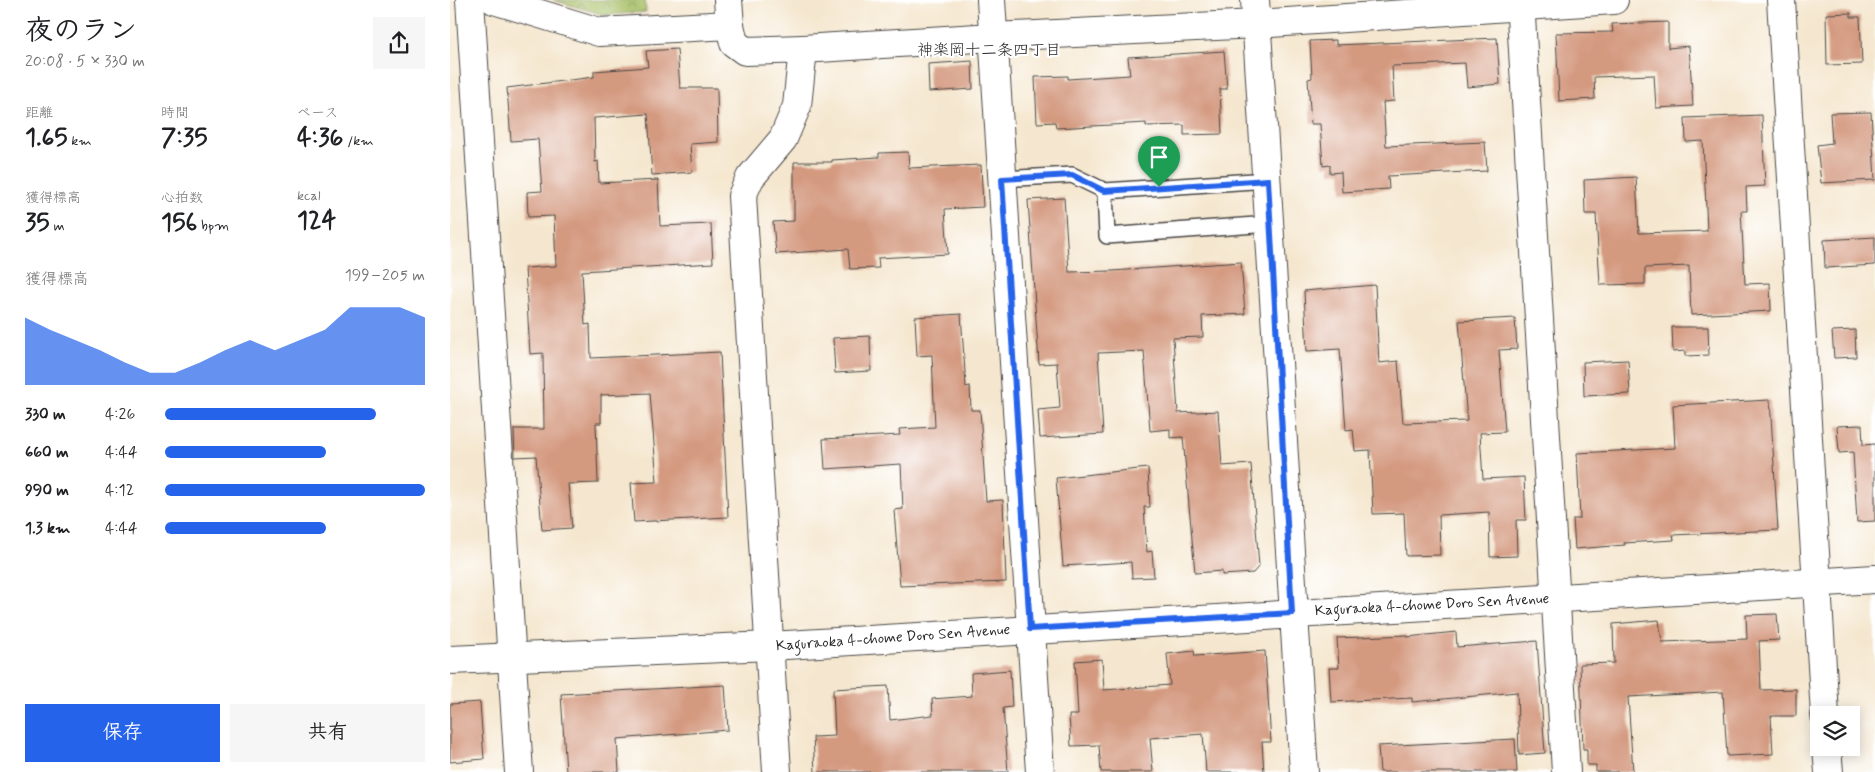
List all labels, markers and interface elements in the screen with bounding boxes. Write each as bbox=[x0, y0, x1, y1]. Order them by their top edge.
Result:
text: 夜のラン bbox=[25, 13, 137, 50]
button: share bbox=[373, 17, 425, 69]
district label: 神楽岡十二条四丁目 bbox=[917, 40, 1061, 61]
text: 20:08 · 5 × 330 m bbox=[25, 51, 145, 72]
text: 距離 bbox=[25, 104, 53, 122]
text: 時間 bbox=[161, 104, 189, 122]
text: ペース bbox=[297, 104, 338, 122]
text: 1.65 bbox=[25, 122, 68, 155]
text: 7:35 bbox=[161, 122, 207, 155]
text: 4:36 bbox=[297, 122, 343, 155]
text: km bbox=[68, 132, 92, 150]
text: /km bbox=[343, 132, 374, 150]
pin bbox=[1138, 136, 1180, 187]
icon: arrive bbox=[1145, 143, 1173, 171]
text: kcal bbox=[297, 187, 321, 205]
text: 獲得標高 bbox=[25, 189, 81, 207]
text: 心拍数 bbox=[161, 189, 203, 207]
text: 124 bbox=[297, 205, 336, 238]
text: 35 bbox=[25, 207, 50, 240]
text: 156 bbox=[161, 207, 197, 240]
text: m bbox=[50, 217, 65, 235]
text: bpm bbox=[197, 217, 229, 235]
text: 199–205 m bbox=[345, 265, 425, 286]
text: 獲得標高 bbox=[25, 269, 89, 290]
text: 330 m bbox=[25, 404, 66, 425]
text: 4:26 bbox=[105, 404, 135, 425]
text: 660 m bbox=[25, 442, 69, 463]
text: 4:44 bbox=[105, 442, 138, 463]
text: 990 m bbox=[25, 480, 69, 501]
text: 4:12 bbox=[105, 480, 134, 501]
text: 1.3 km bbox=[25, 518, 70, 539]
text: 4:44 bbox=[105, 518, 138, 539]
street label: Kaguraoka 4-chome Doro Sen Avenue bbox=[1314, 589, 1550, 622]
street label: Kaguraoka 4-chome Doro Sen Avenue bbox=[775, 620, 1011, 657]
button: 保存 bbox=[25, 704, 220, 762]
button: 共有 bbox=[230, 704, 425, 762]
map controls bbox=[1810, 706, 1860, 756]
button: layers bbox=[1810, 706, 1860, 756]

